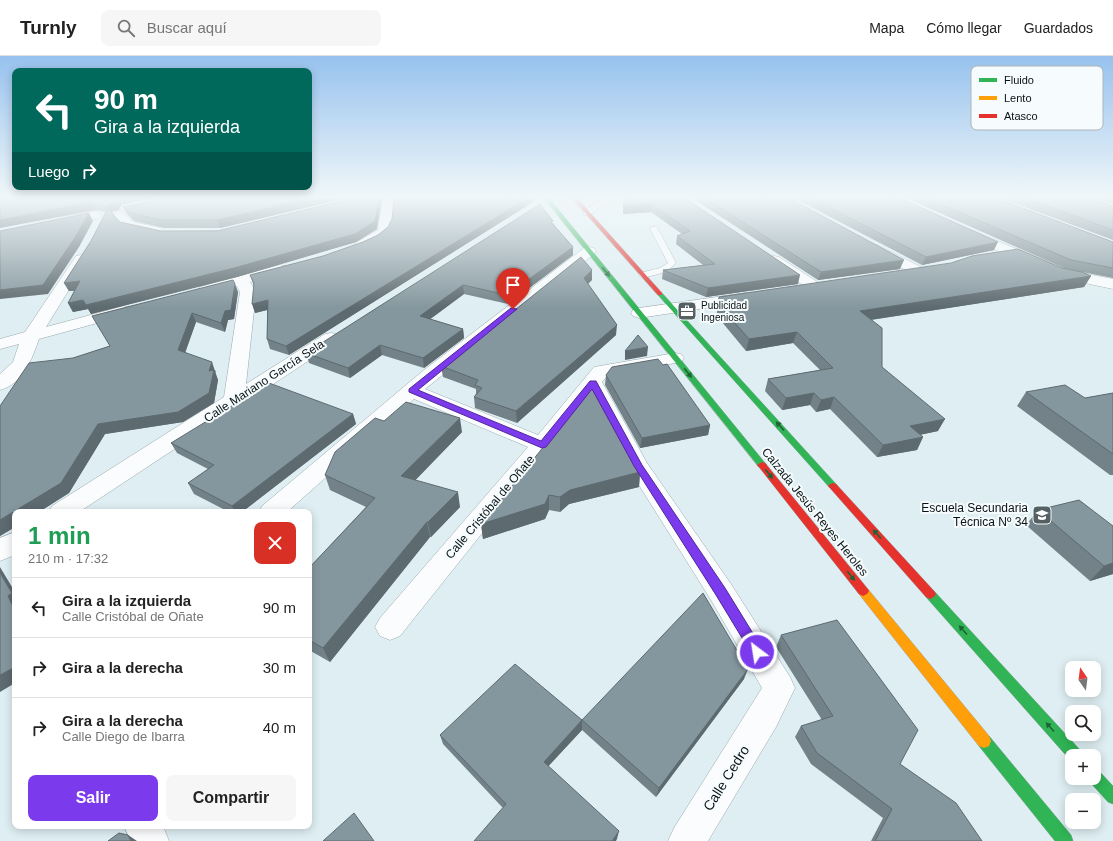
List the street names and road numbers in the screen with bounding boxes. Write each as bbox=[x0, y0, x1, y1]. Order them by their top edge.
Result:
street label: Calle Mariano García Sela bbox=[201, 337, 327, 425]
street label: Calzada Jesús Reyes Heroles bbox=[759, 445, 871, 579]
street label: Calle Cristóbal de Oñate bbox=[443, 452, 538, 562]
street label: Calle Cedro bbox=[700, 742, 752, 814]

